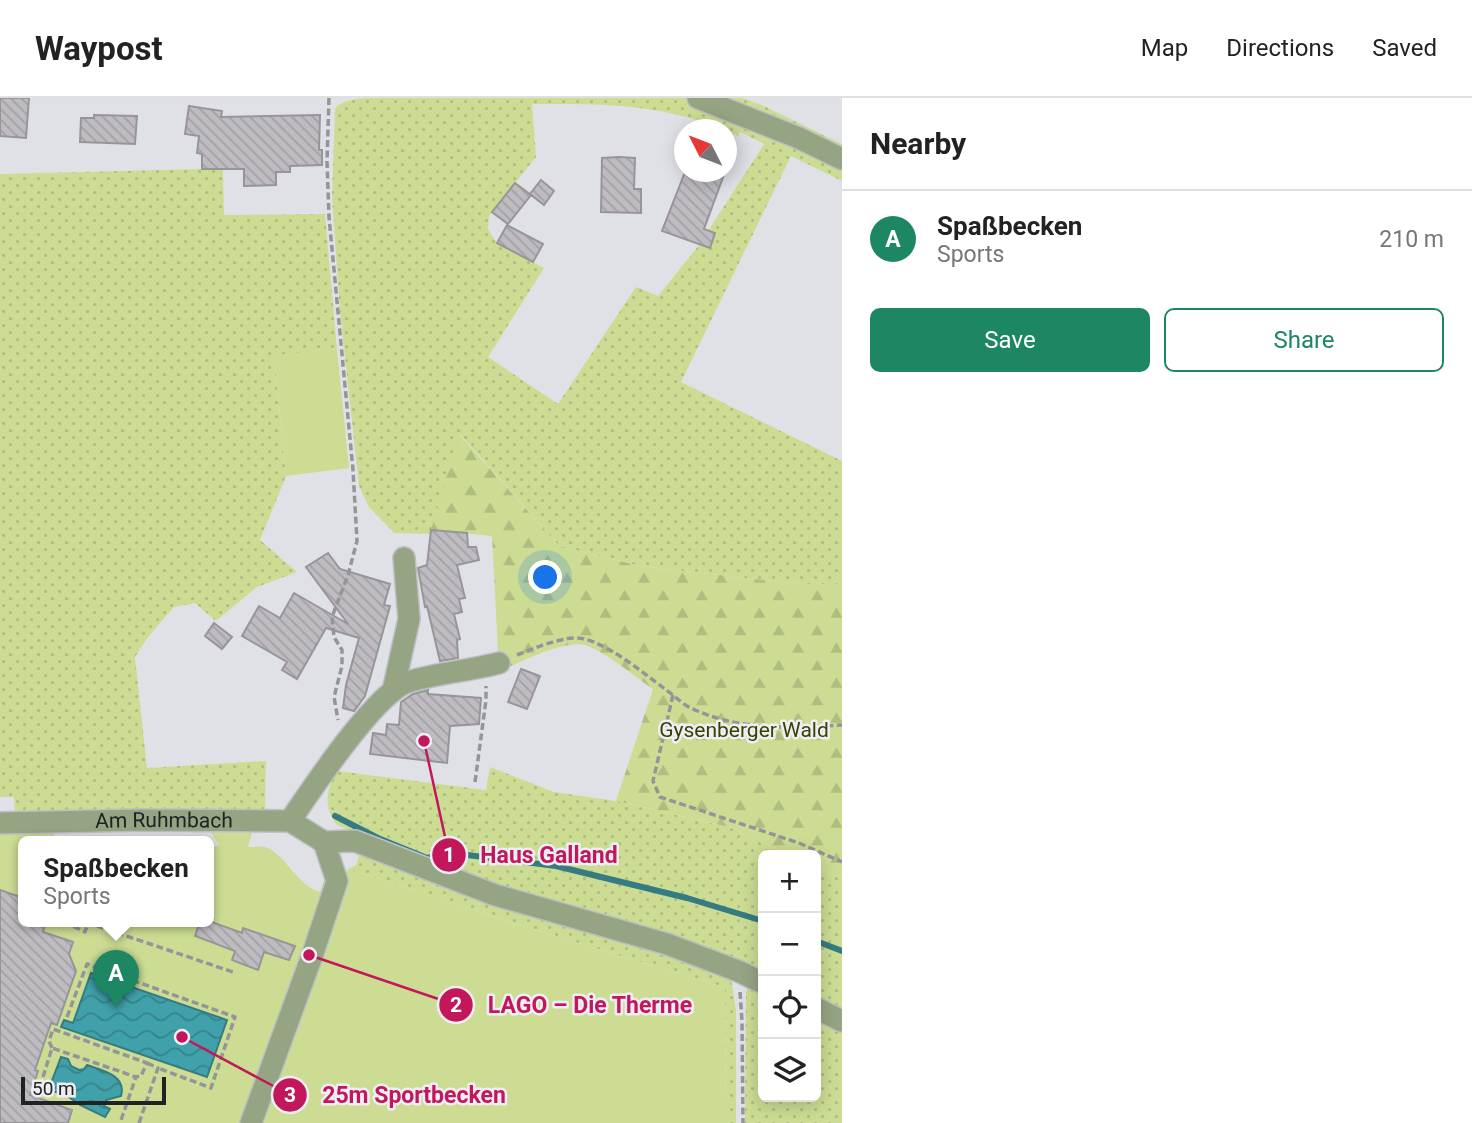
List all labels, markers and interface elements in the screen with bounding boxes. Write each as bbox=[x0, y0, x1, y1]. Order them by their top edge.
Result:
text: Waypost bbox=[35, 29, 163, 68]
text: Map bbox=[1141, 34, 1188, 62]
text: Directions bbox=[1226, 34, 1334, 62]
text: Saved bbox=[1372, 34, 1437, 62]
north arrow bbox=[674, 119, 737, 182]
text: Nearby bbox=[870, 126, 966, 161]
text: Spaßbecken bbox=[937, 211, 1082, 241]
text: A bbox=[885, 226, 901, 253]
text: 210 m bbox=[1379, 226, 1444, 253]
text: Sports bbox=[937, 241, 1004, 268]
button: Save bbox=[870, 308, 1150, 372]
button: Share bbox=[1164, 308, 1444, 372]
your location bbox=[528, 560, 562, 594]
park label: Gysenberger Wald bbox=[659, 718, 829, 742]
street label: Am Ruhmbach bbox=[95, 808, 233, 833]
callout: Haus Galland bbox=[432, 833, 632, 877]
popup bbox=[18, 836, 214, 927]
text: Haus Galland bbox=[480, 842, 618, 869]
text: 1 bbox=[443, 843, 455, 867]
map controls bbox=[758, 850, 821, 1102]
button: + bbox=[758, 850, 821, 913]
text: Spaßbecken bbox=[43, 853, 189, 883]
text: Sports bbox=[43, 883, 111, 910]
button: − bbox=[758, 913, 821, 976]
pin: A bbox=[93, 950, 139, 1008]
button: locate bbox=[758, 976, 821, 1039]
callout: LAGO – Die Therme bbox=[439, 983, 706, 1027]
text: LAGO – Die Therme bbox=[488, 992, 692, 1019]
text: 2 bbox=[450, 993, 462, 1017]
button: layers bbox=[758, 1039, 821, 1102]
callout: 25m Sportbecken bbox=[273, 1073, 519, 1117]
scale bar bbox=[21, 1074, 166, 1106]
text: 50 m bbox=[32, 1077, 75, 1100]
text: 25m Sportbecken bbox=[322, 1082, 506, 1109]
text: 3 bbox=[284, 1083, 296, 1107]

